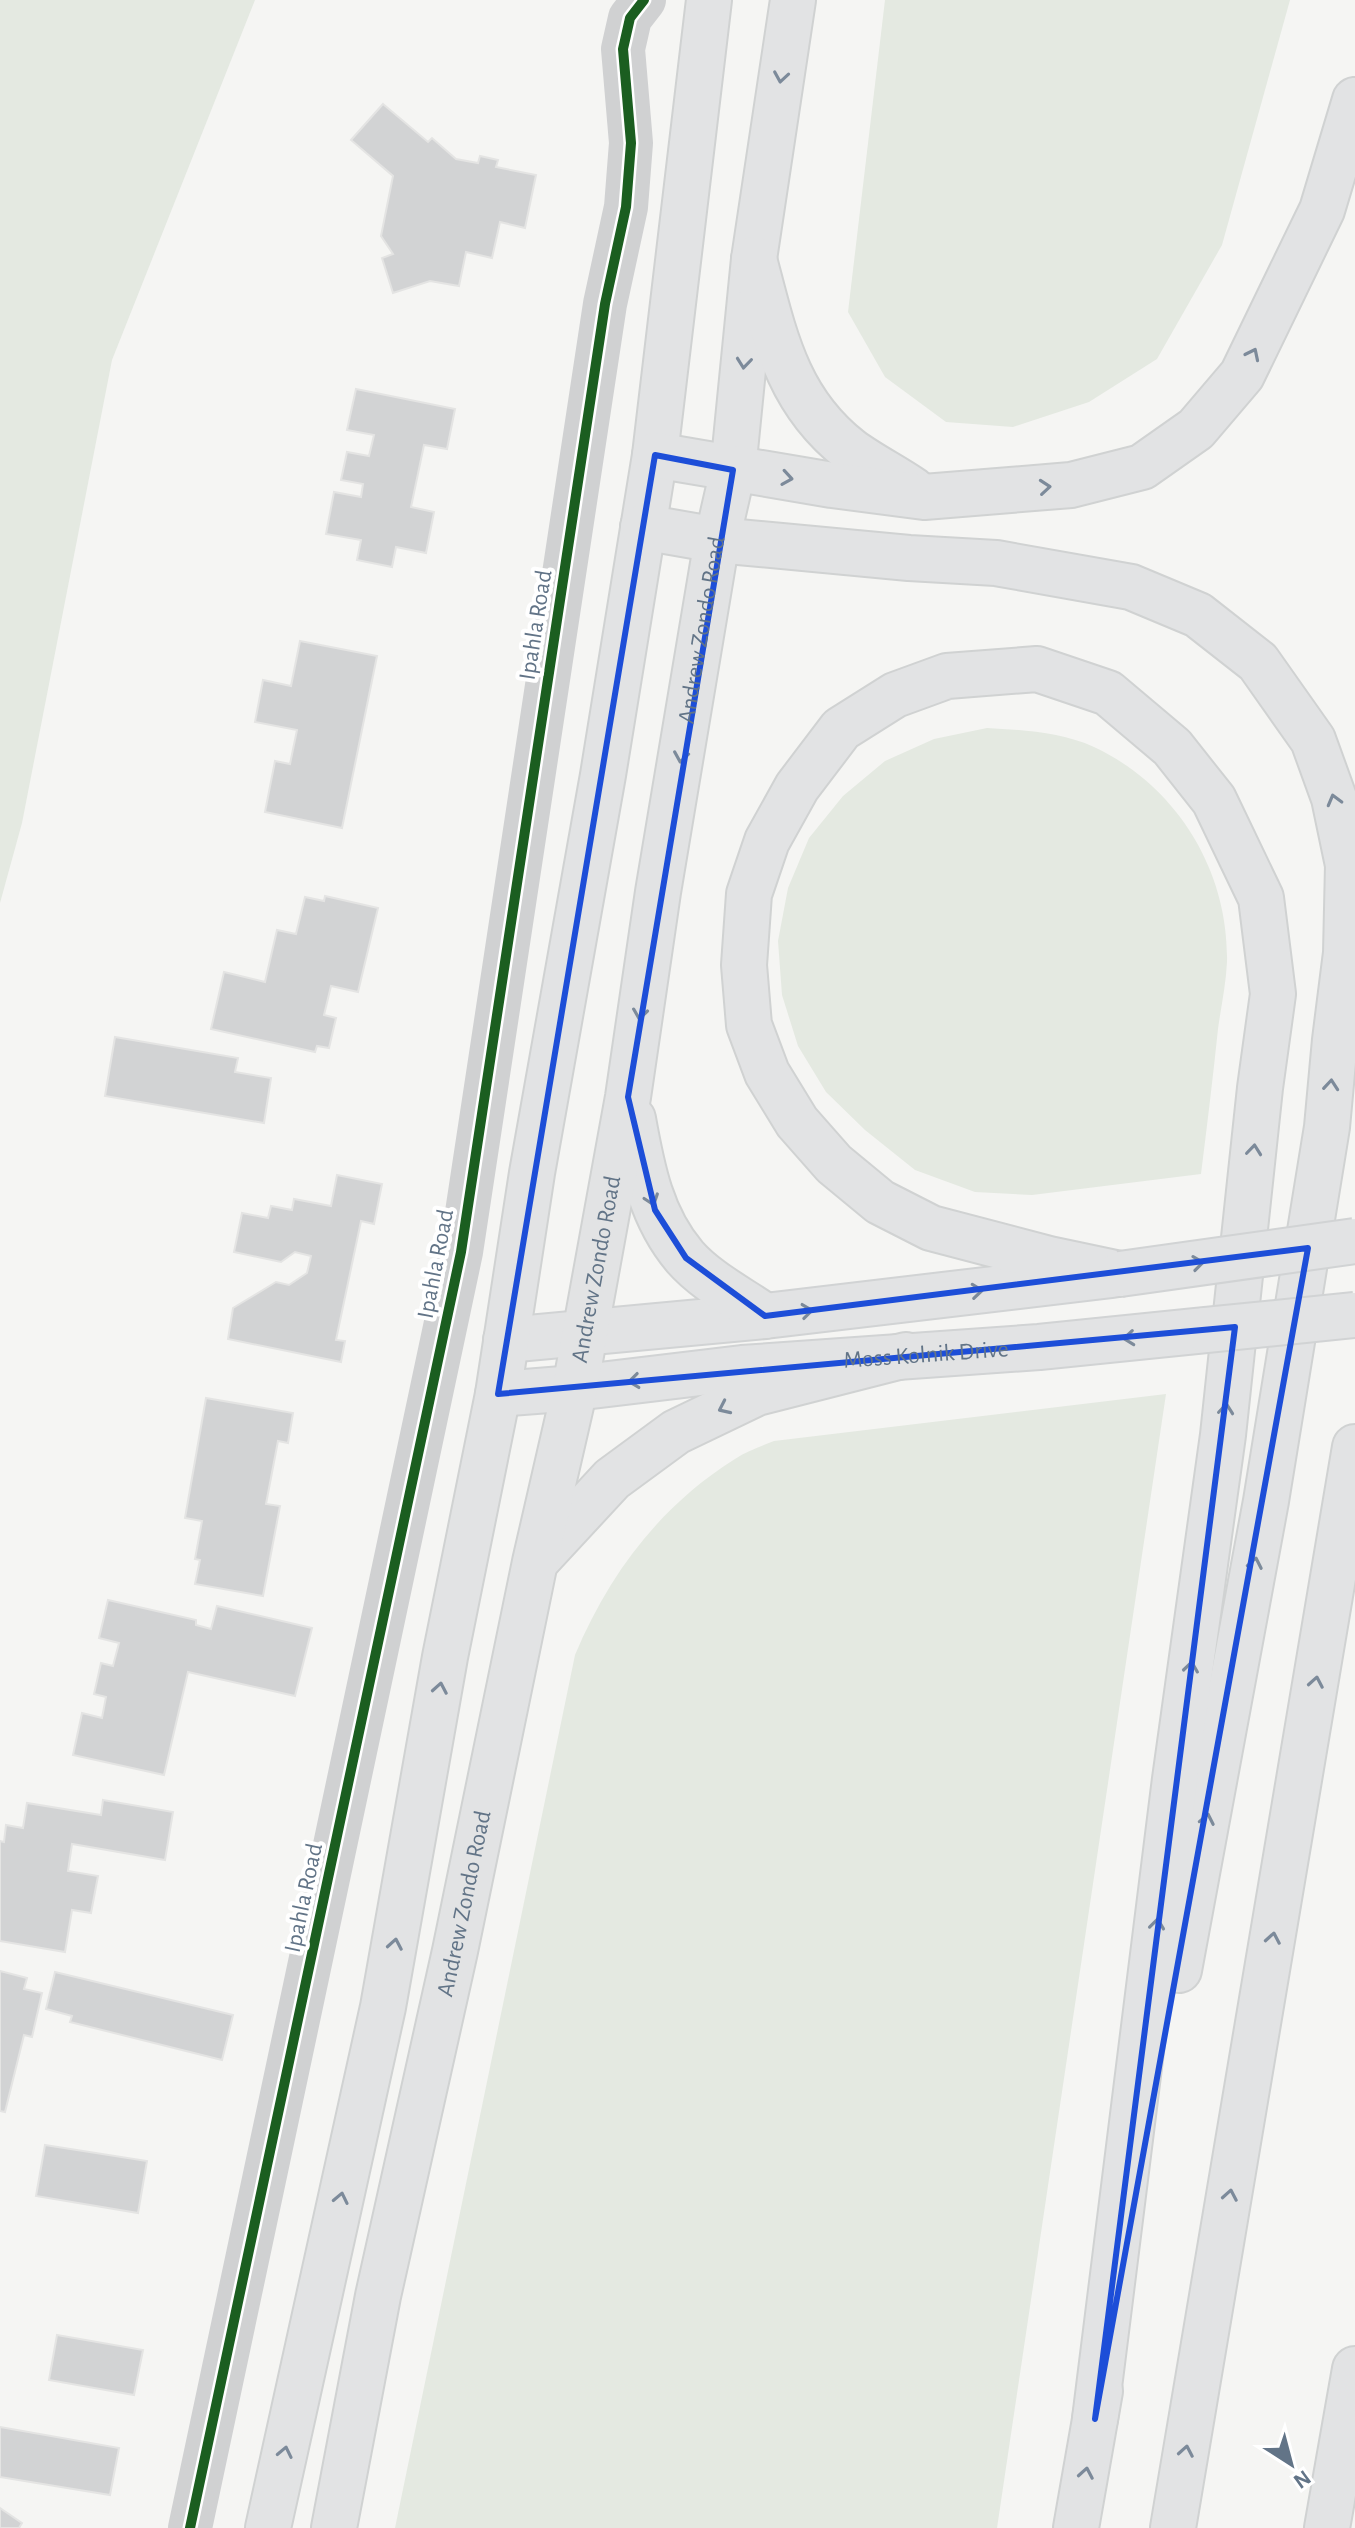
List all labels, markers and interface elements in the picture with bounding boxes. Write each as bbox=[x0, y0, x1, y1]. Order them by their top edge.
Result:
one-way arrow bbox=[773, 70, 790, 84]
one-way arrow bbox=[1243, 347, 1259, 362]
one-way arrow bbox=[735, 357, 752, 370]
one-way arrow bbox=[780, 469, 793, 486]
one-way arrow bbox=[1039, 479, 1052, 496]
street label: Andrew Zondo Road bbox=[674, 535, 729, 725]
street label: Ipahla Road bbox=[515, 568, 557, 682]
one-way arrow bbox=[673, 750, 690, 764]
one-way arrow bbox=[1327, 793, 1343, 807]
one-way arrow bbox=[632, 1007, 649, 1021]
one-way arrow bbox=[1322, 1078, 1339, 1091]
one-way arrow bbox=[1245, 1144, 1262, 1157]
street label: Andrew Zondo Road bbox=[568, 1174, 625, 1365]
one-way arrow bbox=[643, 1193, 659, 1207]
street label: Ipahla Road bbox=[414, 1207, 458, 1321]
one-way arrow bbox=[1191, 1255, 1205, 1272]
one-way arrow bbox=[970, 1283, 983, 1300]
one-way arrow bbox=[801, 1303, 814, 1320]
one-way arrow bbox=[1122, 1329, 1135, 1346]
street label: Moss Kolnik Drive bbox=[843, 1337, 1009, 1373]
one-way arrow bbox=[627, 1372, 641, 1389]
one-way arrow bbox=[718, 1398, 733, 1414]
one-way arrow bbox=[1218, 1402, 1235, 1415]
one-way arrow bbox=[1245, 1557, 1262, 1570]
one-way arrow bbox=[1182, 1660, 1199, 1673]
one-way arrow bbox=[1307, 1675, 1324, 1689]
one-way arrow bbox=[430, 1681, 447, 1694]
street label: Andrew Zondo Road bbox=[433, 1808, 496, 1999]
one-way arrow bbox=[1198, 1812, 1215, 1826]
street label: Ipahla Road bbox=[281, 1841, 327, 1955]
one-way arrow bbox=[1148, 1917, 1165, 1931]
one-way arrow bbox=[1264, 1932, 1281, 1945]
one-way arrow bbox=[385, 1937, 402, 1950]
one-way arrow bbox=[1220, 2188, 1237, 2202]
one-way arrow bbox=[332, 2192, 349, 2205]
north arrow bbox=[1251, 2424, 1331, 2504]
one-way arrow bbox=[1177, 2444, 1194, 2458]
one-way arrow bbox=[276, 2446, 293, 2459]
one-way arrow bbox=[1076, 2466, 1093, 2480]
text: N bbox=[1290, 2466, 1315, 2493]

